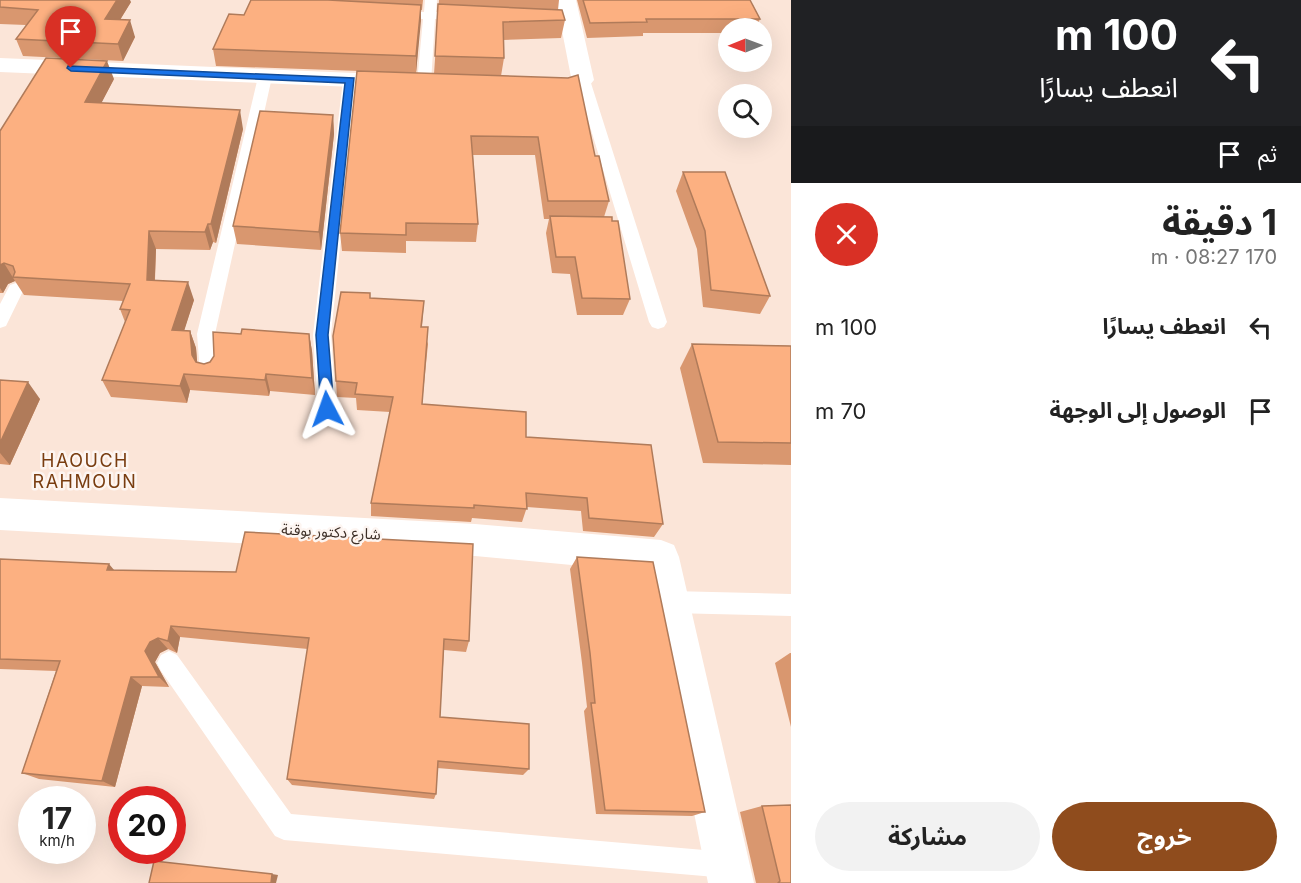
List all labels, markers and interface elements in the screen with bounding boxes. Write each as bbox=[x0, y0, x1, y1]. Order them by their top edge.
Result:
pin bbox=[45, 6, 96, 68]
text: 100 m bbox=[1055, 9, 1178, 60]
icon: arrive bbox=[54, 15, 87, 48]
north arrow bbox=[718, 18, 772, 72]
map controls bbox=[718, 18, 772, 138]
icon: left bbox=[1199, 24, 1277, 102]
text: انعطف يسارًا bbox=[1039, 71, 1178, 104]
button: search bbox=[718, 84, 772, 138]
icon: arrive bbox=[1213, 138, 1246, 171]
text: ثم bbox=[1258, 141, 1277, 167]
text: 1 دقيقة bbox=[1162, 200, 1277, 244]
button: close bbox=[815, 203, 878, 266]
text: 170 m · 08:27 bbox=[1151, 245, 1277, 269]
icon: left bbox=[1244, 311, 1277, 344]
text: انعطف يسارًا bbox=[1103, 313, 1226, 339]
text: 100 m bbox=[815, 314, 877, 340]
position arrow bbox=[295, 377, 359, 441]
icon: arrive bbox=[1244, 395, 1277, 428]
text: الوصول إلى الوجهة bbox=[1049, 397, 1226, 423]
text: 70 m bbox=[815, 398, 866, 424]
district label: HAOUCH RAHMOUN bbox=[33, 450, 137, 492]
street label: شارع دكتور بوقنة bbox=[281, 519, 381, 547]
speed limit sign: 20 bbox=[108, 786, 186, 864]
text: 17 bbox=[42, 800, 72, 836]
button: مشاركة bbox=[815, 802, 1040, 871]
button: خروج bbox=[1052, 802, 1277, 871]
text: km/h bbox=[39, 831, 75, 850]

